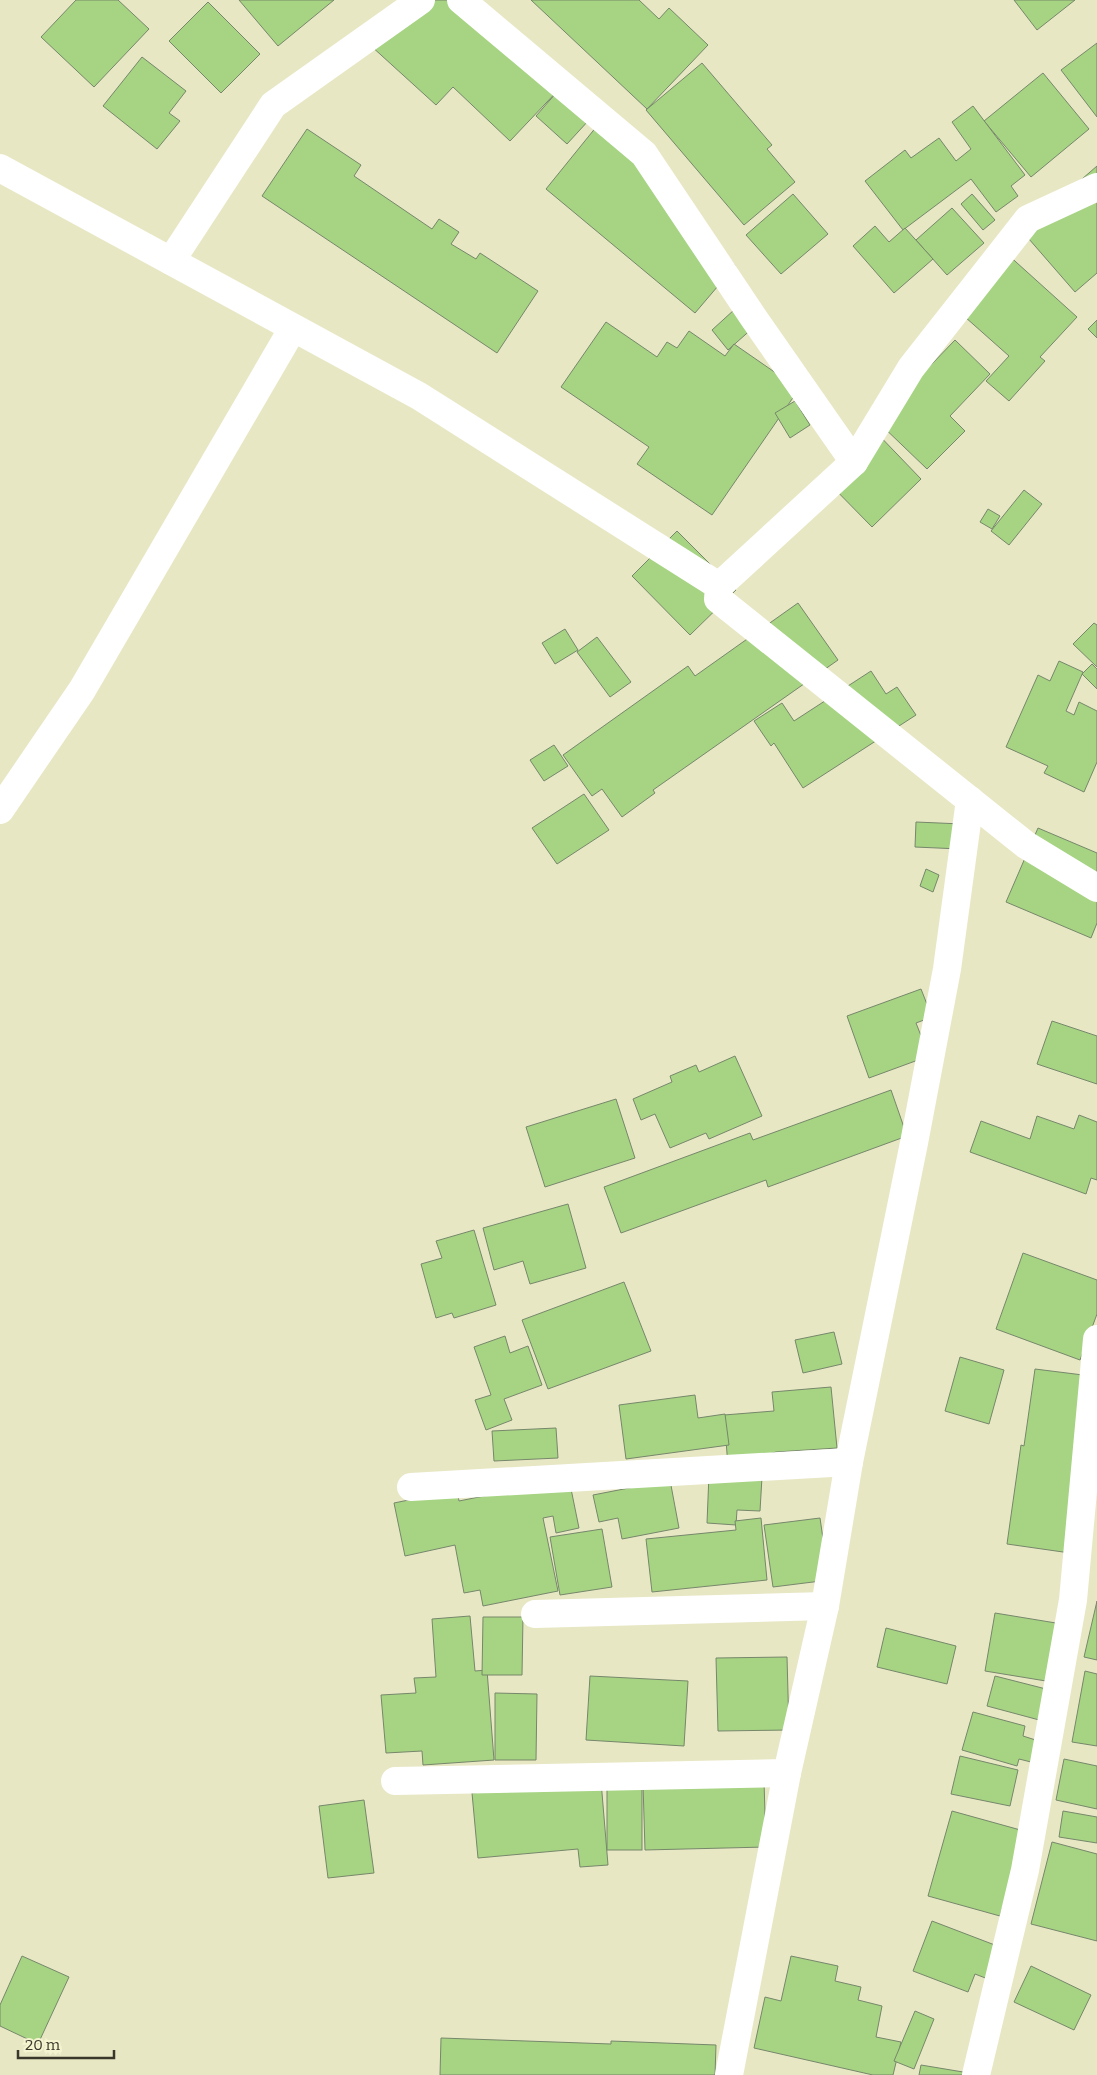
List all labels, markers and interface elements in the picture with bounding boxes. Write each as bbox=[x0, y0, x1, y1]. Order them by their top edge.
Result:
scale bar bbox=[18, 2028, 114, 2060]
text: 20 m bbox=[25, 2036, 61, 2054]

